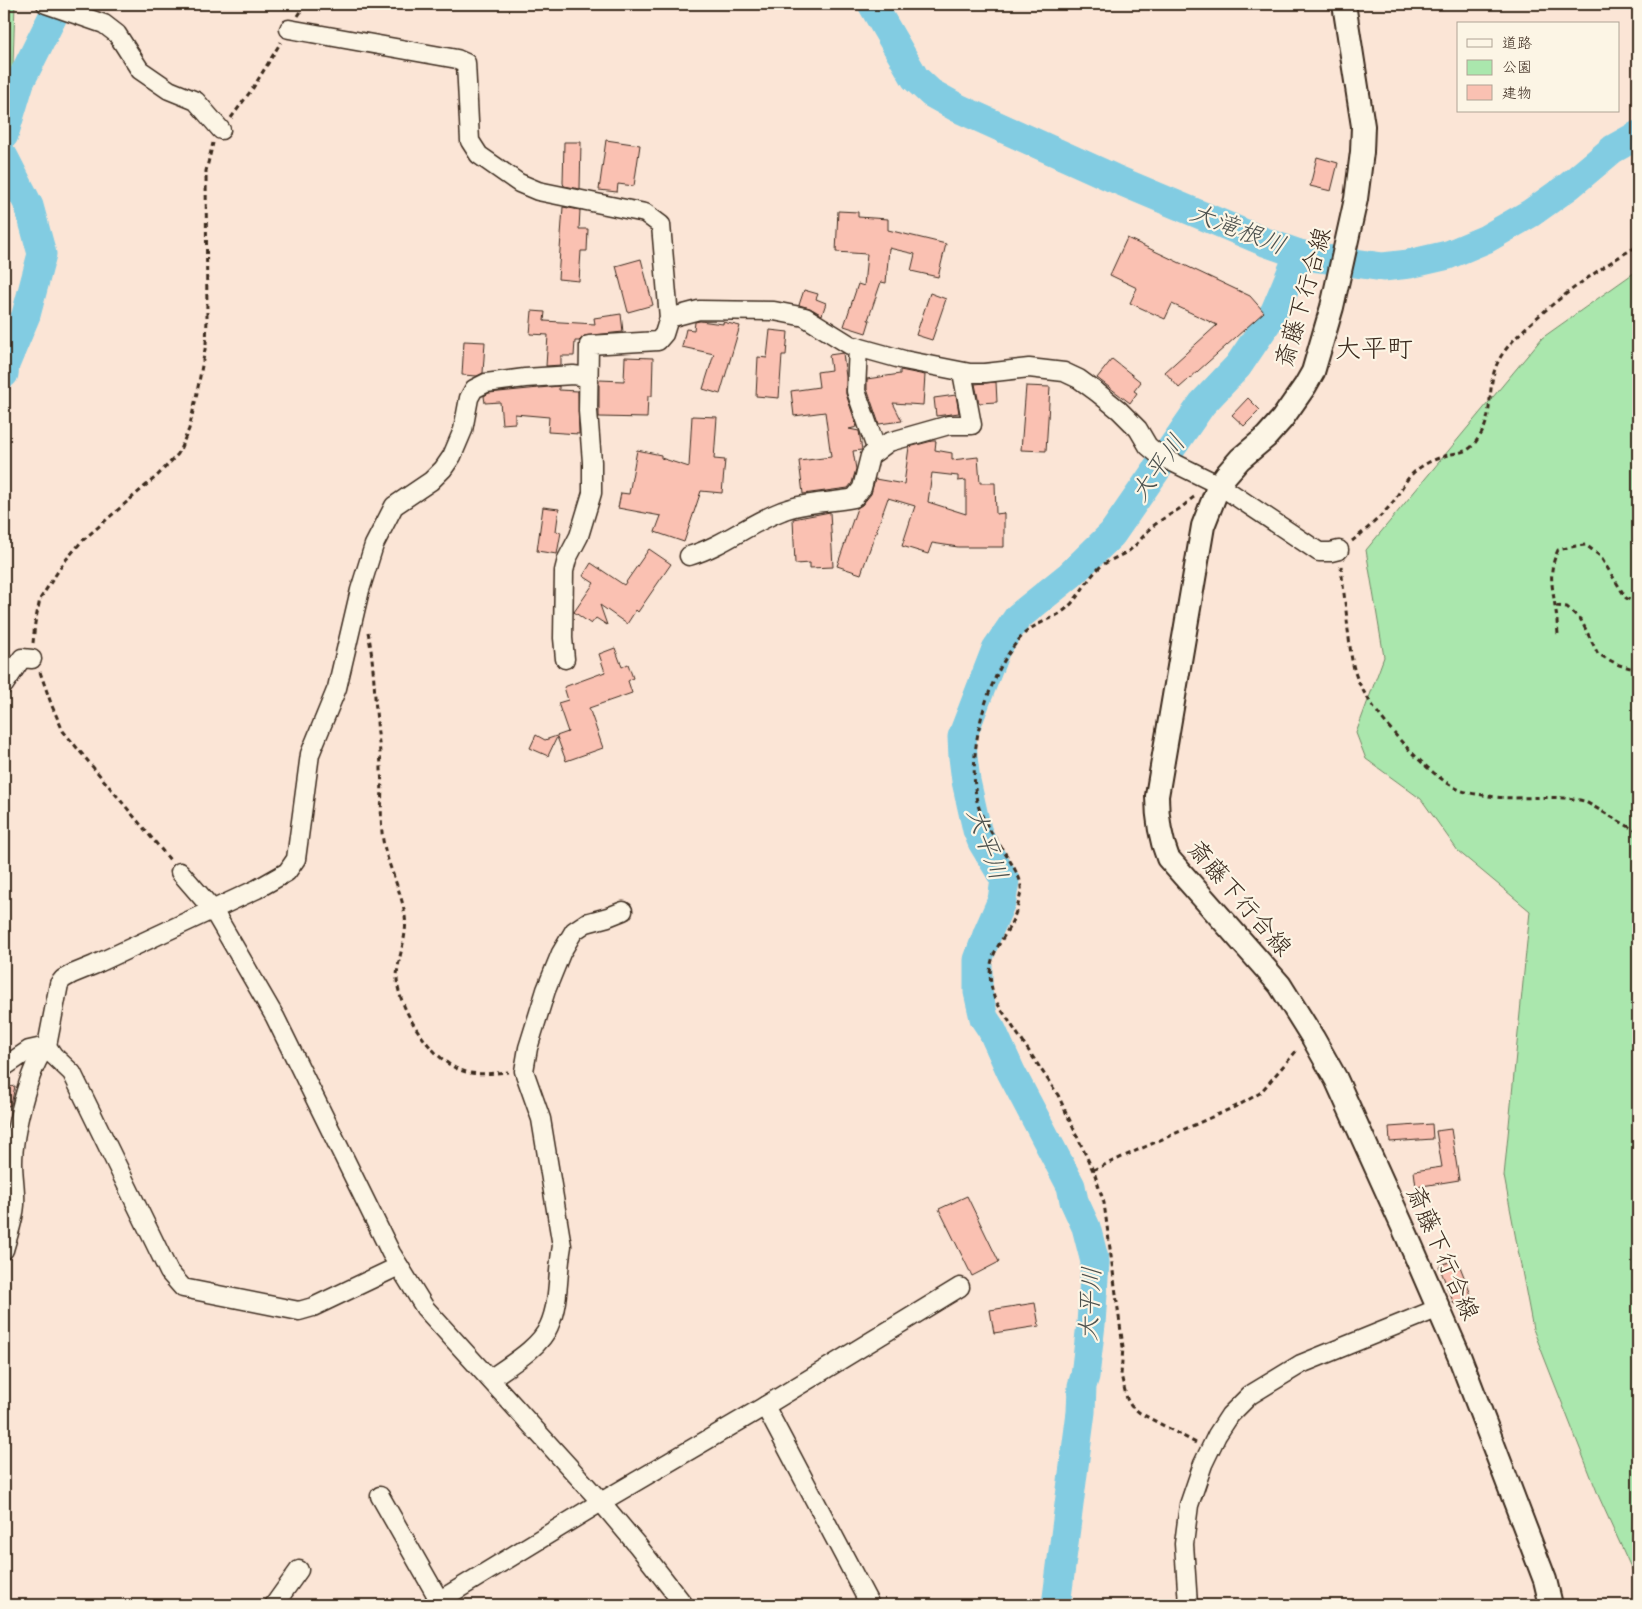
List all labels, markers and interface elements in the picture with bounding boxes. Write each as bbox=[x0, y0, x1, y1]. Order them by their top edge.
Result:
legend bbox=[1457, 22, 1620, 112]
text: 道路 bbox=[1502, 34, 1532, 53]
text: 公園 bbox=[1502, 58, 1532, 77]
text: 建物 bbox=[1502, 84, 1532, 103]
water label: 大滝根川 bbox=[1186, 196, 1290, 262]
street label: 斎藤下行合線 bbox=[1269, 224, 1337, 370]
district label: 大平町 bbox=[1335, 332, 1413, 365]
water label: 大平川 bbox=[1123, 428, 1193, 508]
water label: 大平川 bbox=[959, 803, 1015, 885]
street label: 斎藤下行合線 bbox=[1181, 834, 1299, 962]
street label: 斎藤下行合線 bbox=[1400, 1181, 1486, 1325]
water label: 大平川 bbox=[1072, 1266, 1108, 1342]

